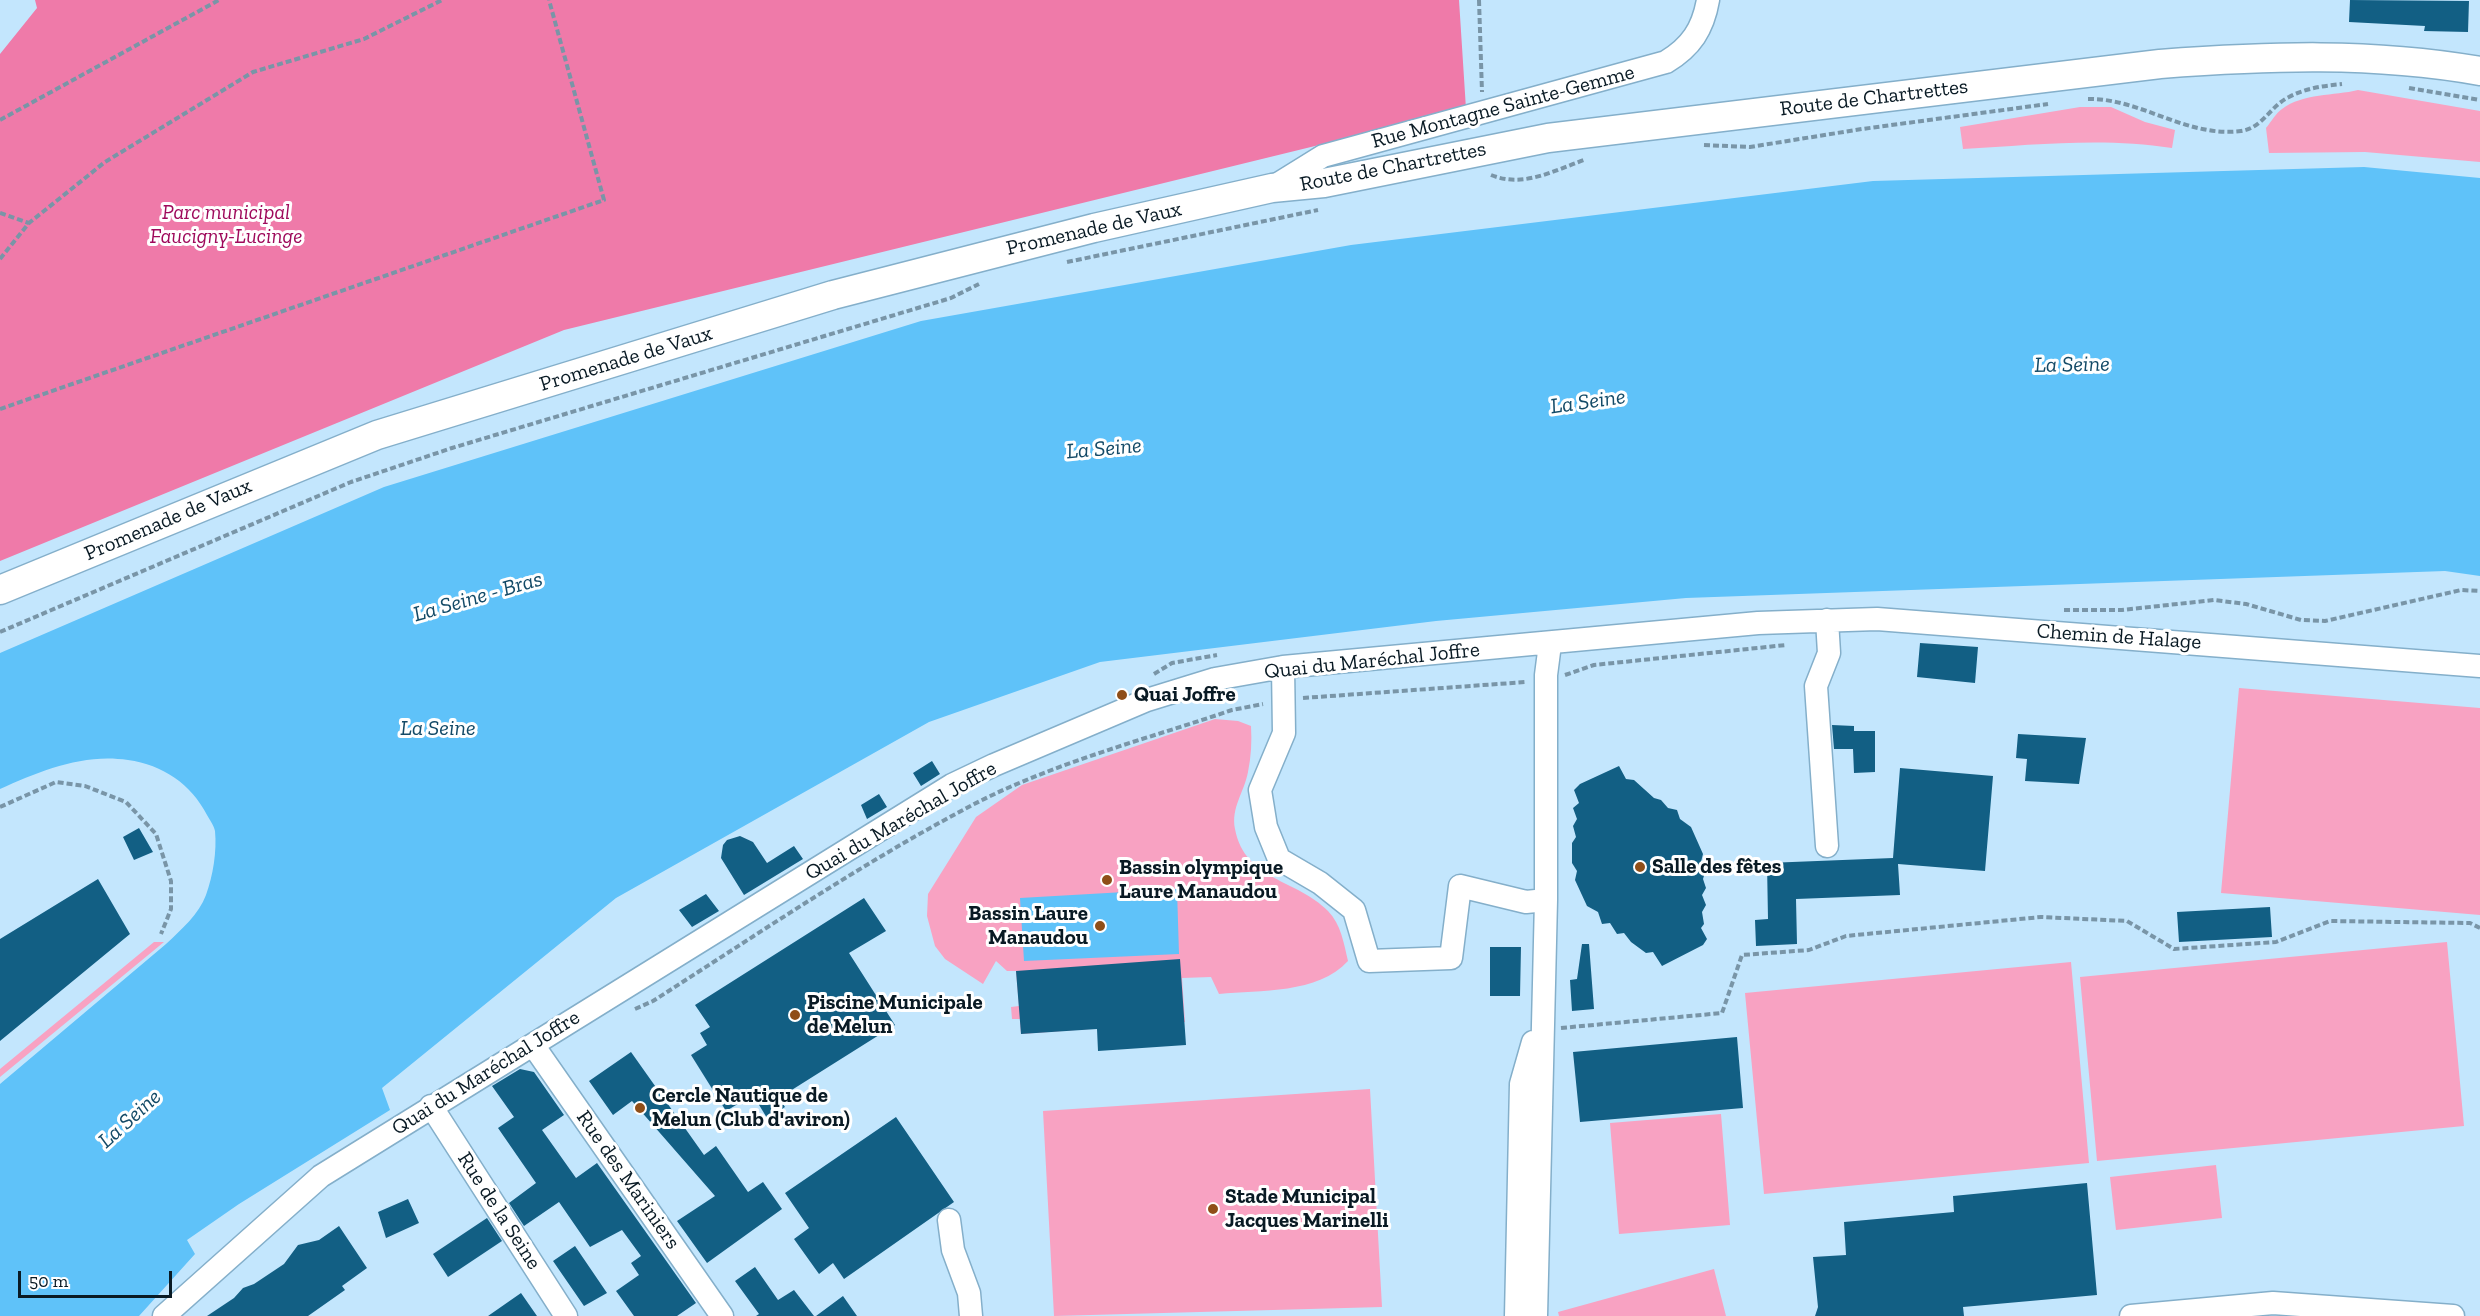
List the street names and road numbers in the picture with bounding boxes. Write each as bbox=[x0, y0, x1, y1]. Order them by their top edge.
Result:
street label: Rue Montagne Sainte-Gemme bbox=[1369, 60, 1637, 154]
street label: Route de Chartrettes bbox=[1779, 74, 1969, 122]
street label: Route de Chartrettes bbox=[1298, 137, 1488, 197]
street label: Promenade de Vaux bbox=[1004, 197, 1184, 261]
street label: Promenade de Vaux bbox=[537, 321, 715, 397]
street label: Promenade de Vaux bbox=[81, 473, 255, 567]
street label: Chemin de Halage bbox=[2036, 619, 2202, 655]
street label: Quai du Maréchal Joffre bbox=[1263, 637, 1481, 685]
street label: Quai du Maréchal Joffre bbox=[801, 756, 1001, 886]
street label: Quai du Maréchal Joffre bbox=[387, 1005, 585, 1141]
street label: Rue des Mariniers bbox=[571, 1106, 685, 1254]
street label: Rue de la Seine bbox=[452, 1148, 546, 1274]

